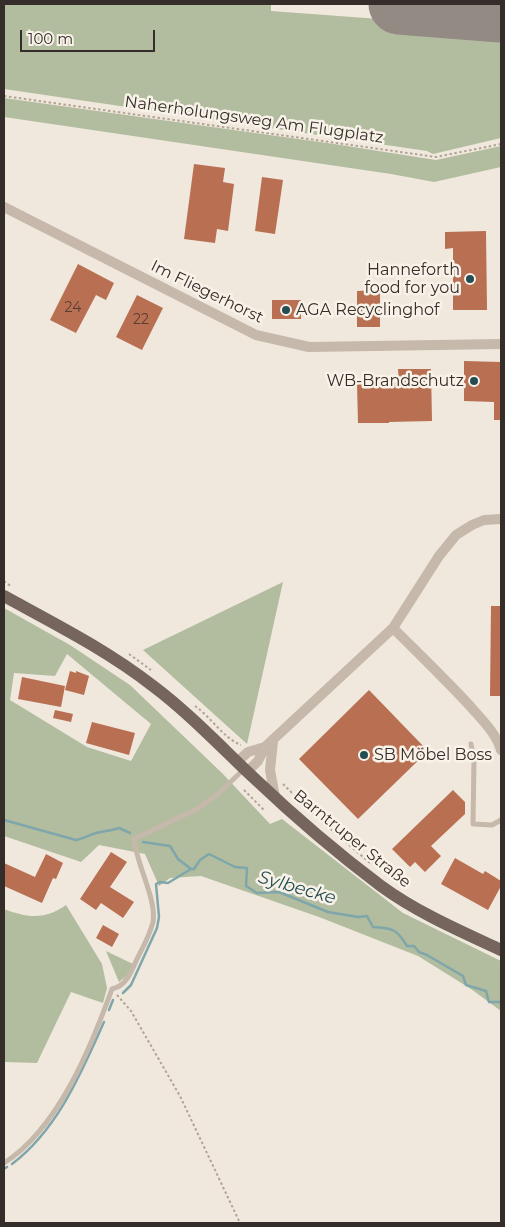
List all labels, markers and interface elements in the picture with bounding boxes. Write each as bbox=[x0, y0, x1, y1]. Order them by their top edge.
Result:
scale bar bbox=[22, 20, 158, 52]
text: 100 m bbox=[28, 29, 73, 48]
street label: Naherholungsweg Am Flugplatz bbox=[123, 92, 385, 148]
street label: Im Fliegerhorst bbox=[148, 256, 266, 328]
place label: Hanneforth food for you bbox=[364, 260, 460, 298]
marker: Hanneforth food for you bbox=[464, 273, 476, 285]
house number: 24 bbox=[65, 300, 81, 316]
place label: AGA Recyclinghof bbox=[296, 300, 439, 320]
marker: AGA Recyclinghof bbox=[280, 304, 292, 316]
house number: 22 bbox=[133, 312, 149, 328]
place label: WB-Brandschutz bbox=[326, 371, 464, 391]
marker: WB-Brandschutz bbox=[468, 375, 480, 387]
place label: SB Möbel Boss bbox=[374, 745, 492, 765]
marker: SB Möbel Boss bbox=[358, 749, 370, 761]
street label: Barntruper Straße bbox=[290, 786, 414, 892]
water label: Sylbecke bbox=[256, 867, 338, 909]

